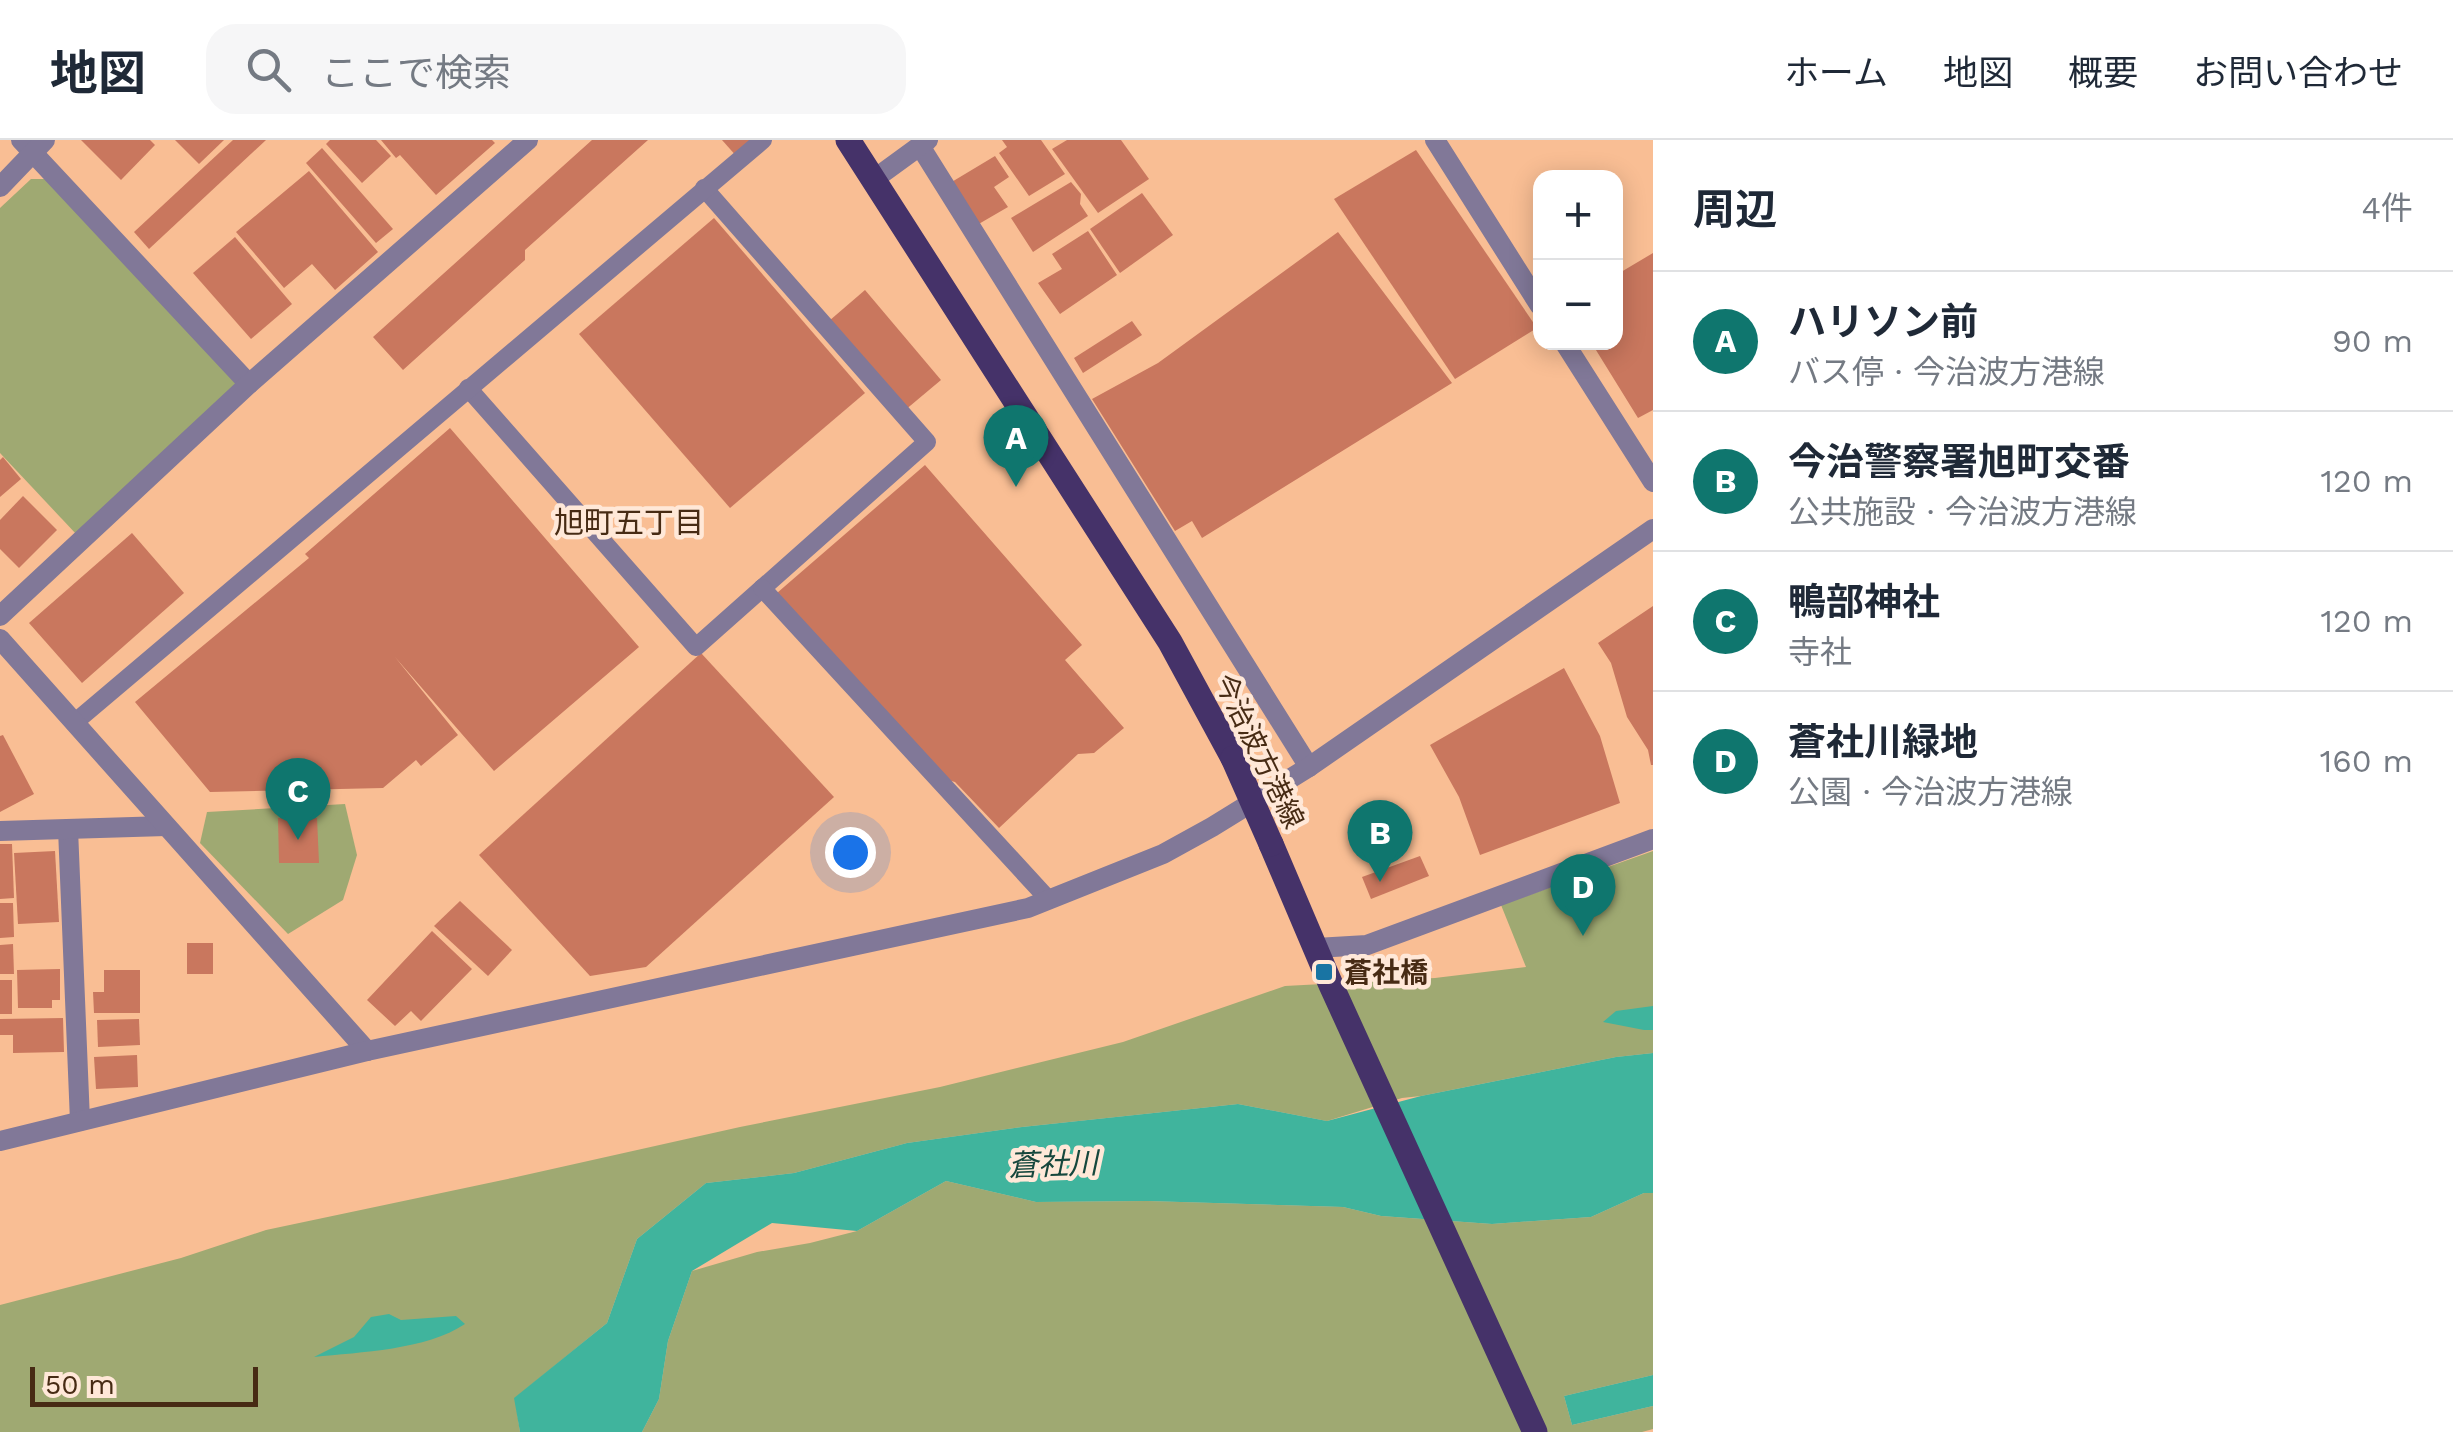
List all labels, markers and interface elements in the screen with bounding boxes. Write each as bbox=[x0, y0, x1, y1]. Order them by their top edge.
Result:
search box bbox=[206, 24, 906, 114]
icon: search bbox=[241, 42, 296, 97]
text: 地図 bbox=[50, 45, 146, 102]
text: ここで検索 bbox=[321, 51, 511, 95]
text: ホーム bbox=[1784, 52, 1888, 94]
text: 地図 bbox=[1943, 52, 2013, 94]
text: 概要 bbox=[2068, 52, 2138, 94]
text: お問い合わせ bbox=[2193, 52, 2403, 94]
map controls bbox=[1533, 170, 1623, 350]
button: + bbox=[1533, 170, 1623, 260]
text: 周辺 bbox=[1693, 185, 1777, 234]
text: 4件 bbox=[2361, 189, 2413, 227]
button: − bbox=[1533, 260, 1623, 350]
text: ハリソン前 bbox=[1788, 300, 1978, 344]
text: A bbox=[1715, 322, 1736, 360]
text: 90 m bbox=[2332, 322, 2413, 360]
text: バス停 · 今治波方港線 bbox=[1788, 353, 2105, 391]
pin: A bbox=[984, 404, 1048, 487]
text: 今治警察署旭町交番 bbox=[1788, 440, 2130, 484]
text: B bbox=[1715, 462, 1736, 500]
text: 120 m bbox=[2321, 462, 2413, 500]
text: 公共施設 · 今治波方港線 bbox=[1788, 493, 2137, 531]
district label: 旭町五丁目 bbox=[554, 505, 704, 540]
text: 鴨部神社 bbox=[1788, 580, 1940, 624]
text: C bbox=[1715, 602, 1736, 640]
text: 120 m bbox=[2321, 602, 2413, 640]
text: 寺社 bbox=[1788, 633, 1852, 671]
street label: 今治波方港線 bbox=[1207, 668, 1311, 834]
text: 蒼社川緑地 bbox=[1788, 720, 1978, 764]
text: D bbox=[1714, 742, 1737, 780]
text: 160 m bbox=[2320, 742, 2413, 780]
pin: C bbox=[266, 758, 330, 840]
text: 公園 · 今治波方港線 bbox=[1788, 773, 2073, 811]
pin: B bbox=[1348, 800, 1412, 882]
your location bbox=[825, 827, 876, 878]
pin: D bbox=[1550, 854, 1616, 936]
place label: 蒼社橋 bbox=[1344, 956, 1428, 989]
marker: 蒼社橋 bbox=[1313, 961, 1335, 983]
water label: 蒼社川 bbox=[1007, 1145, 1102, 1183]
scale bar bbox=[30, 1362, 258, 1406]
text: 50 m bbox=[45, 1368, 115, 1401]

